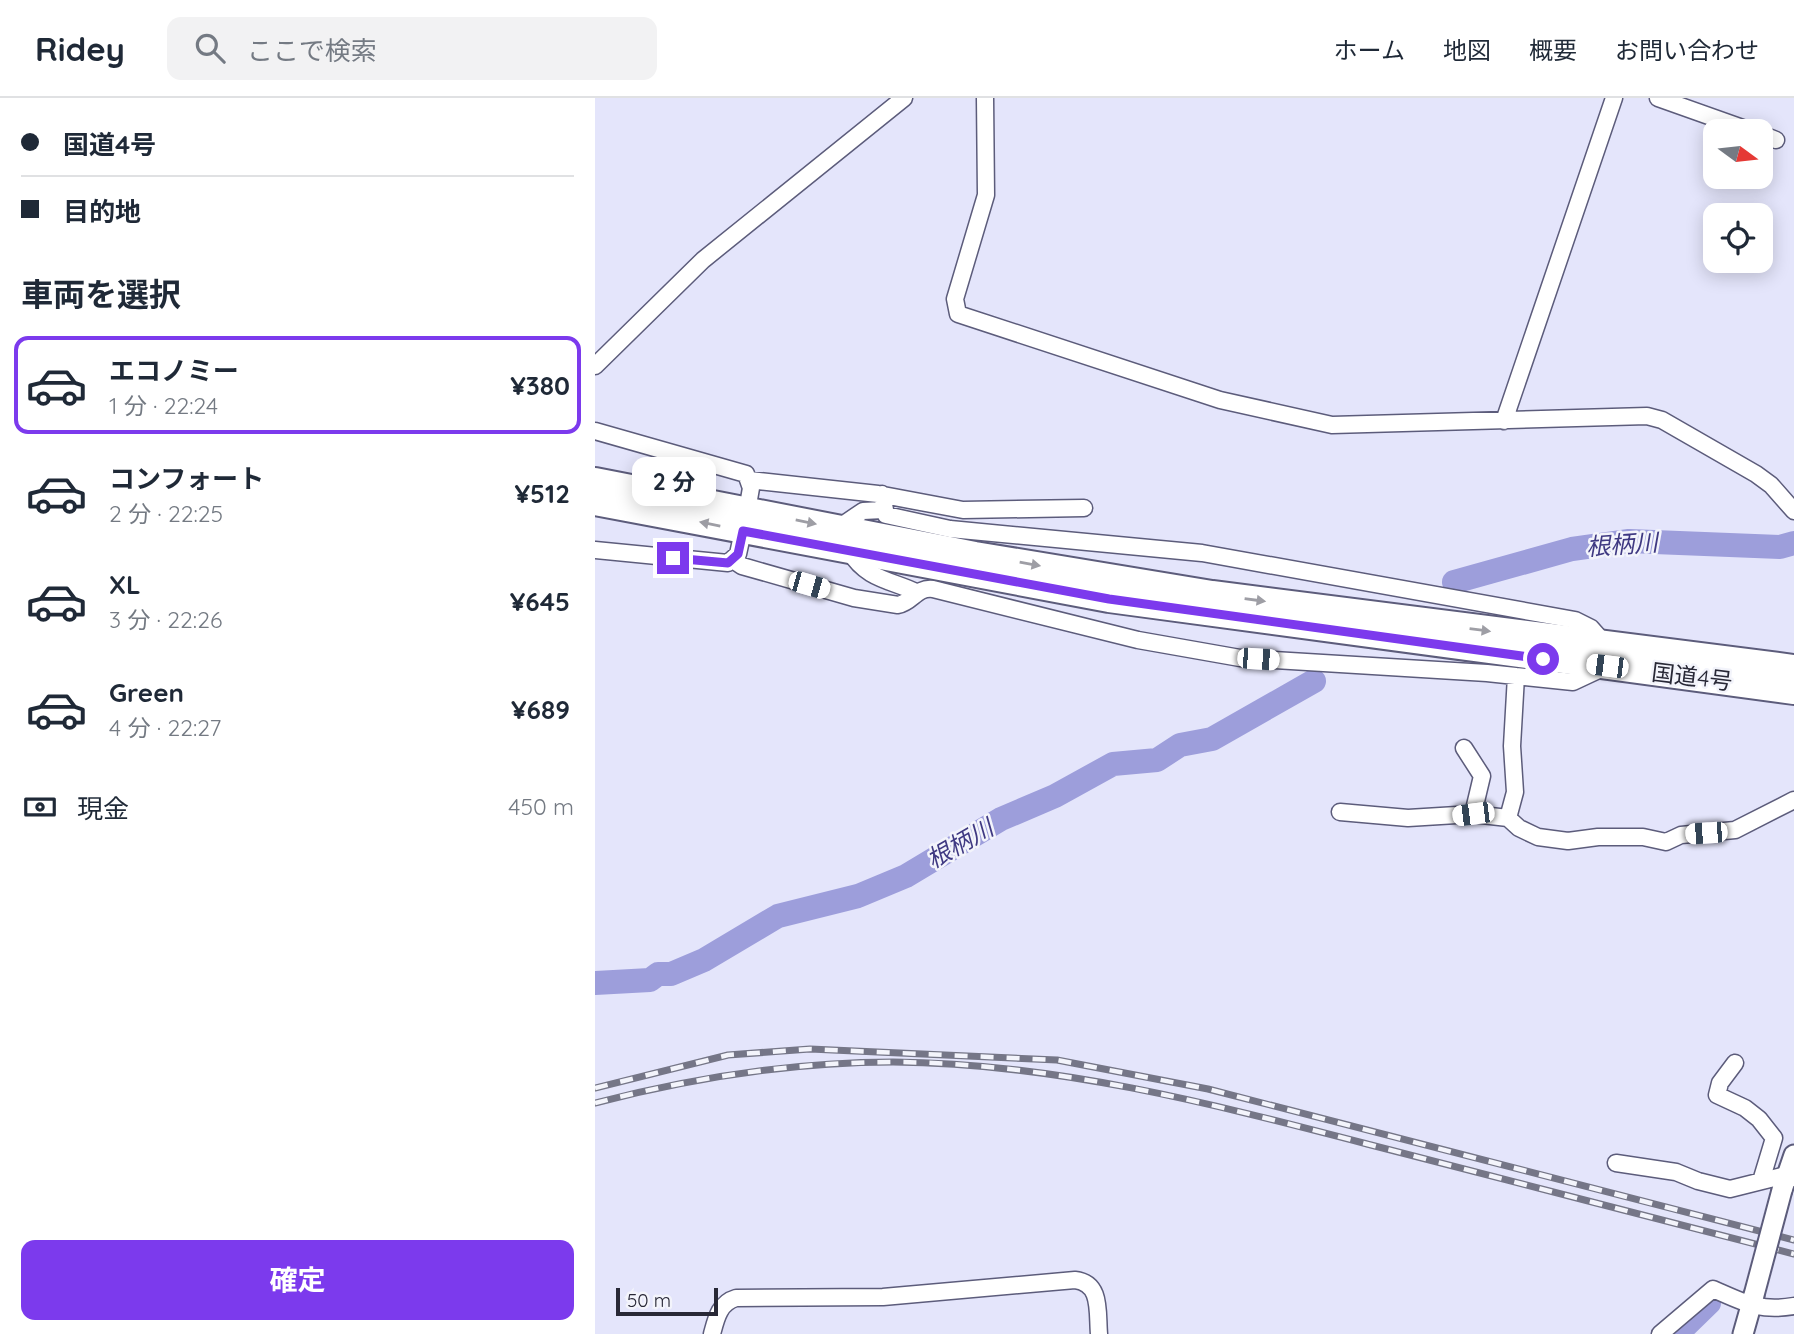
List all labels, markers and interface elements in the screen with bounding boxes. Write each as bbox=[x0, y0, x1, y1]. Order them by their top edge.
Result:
search box bbox=[167, 17, 657, 80]
text: Ridey bbox=[35, 28, 125, 69]
icon: search bbox=[191, 29, 229, 67]
text: ここで検索 bbox=[247, 34, 377, 67]
text: ホーム bbox=[1334, 35, 1405, 65]
text: 地図 bbox=[1443, 35, 1491, 65]
text: 概要 bbox=[1529, 35, 1577, 65]
text: お問い合わせ bbox=[1615, 35, 1759, 65]
north arrow bbox=[1703, 119, 1773, 189]
map controls bbox=[1703, 119, 1773, 273]
text: 国道4号 bbox=[63, 128, 156, 161]
text: 目的地 bbox=[63, 195, 141, 228]
button: locate bbox=[1703, 203, 1773, 273]
text: 車両を選択 bbox=[21, 274, 181, 314]
icon: car bbox=[25, 354, 88, 417]
text: エコノミー bbox=[109, 354, 239, 387]
text: ¥380 bbox=[510, 369, 570, 402]
text: 1 分 · 22:24 bbox=[109, 391, 218, 420]
callout: 2 分 bbox=[631, 456, 715, 505]
icon: car bbox=[25, 462, 88, 525]
text: コンフォート bbox=[109, 462, 264, 495]
text: 2 分 bbox=[653, 467, 695, 496]
text: ¥512 bbox=[515, 477, 570, 510]
text: 2 分 · 22:25 bbox=[109, 499, 223, 528]
one-way arrow bbox=[795, 517, 817, 528]
one-way arrow bbox=[699, 519, 721, 530]
water label: 根柄川 bbox=[1585, 526, 1662, 561]
route end bbox=[657, 542, 689, 574]
one-way arrow bbox=[1019, 559, 1041, 570]
text: XL bbox=[109, 568, 141, 601]
car bbox=[786, 569, 833, 601]
icon: car bbox=[25, 570, 88, 633]
text: ¥645 bbox=[510, 585, 570, 618]
one-way arrow bbox=[1244, 594, 1266, 605]
text: 3 分 · 22:26 bbox=[109, 605, 222, 634]
one-way arrow bbox=[1469, 624, 1491, 635]
route start bbox=[1527, 643, 1559, 675]
car bbox=[1237, 647, 1280, 671]
car bbox=[1585, 653, 1630, 679]
street label: 国道4号 bbox=[1650, 657, 1734, 696]
text: Green bbox=[109, 676, 184, 709]
icon: car bbox=[25, 678, 88, 741]
text: ¥689 bbox=[511, 693, 570, 726]
text: 4 分 · 22:27 bbox=[109, 713, 221, 742]
icon: cash bbox=[21, 788, 59, 826]
text: 現金 bbox=[77, 792, 129, 825]
text: 450 m bbox=[508, 792, 574, 821]
car bbox=[1451, 801, 1496, 827]
water label: 根柄川 bbox=[921, 811, 1001, 874]
car bbox=[1685, 821, 1728, 845]
button: 確定 bbox=[21, 1240, 574, 1320]
scale bar bbox=[616, 1285, 717, 1317]
text: 50 m bbox=[627, 1288, 671, 1312]

